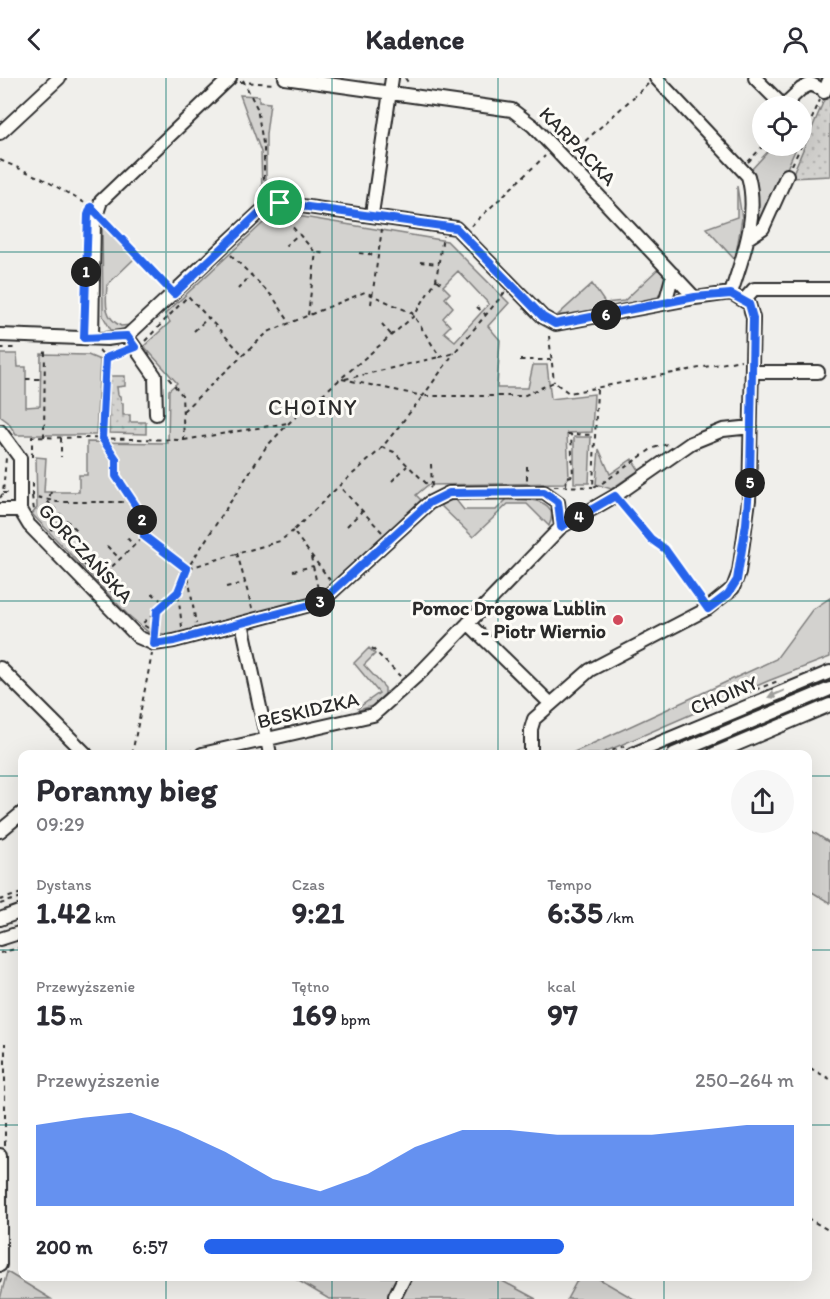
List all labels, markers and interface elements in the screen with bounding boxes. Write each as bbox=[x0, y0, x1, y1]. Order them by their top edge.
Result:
icon: back bbox=[18, 23, 51, 56]
text: Kadence bbox=[365, 23, 465, 56]
icon: person bbox=[779, 23, 812, 56]
map controls bbox=[752, 96, 812, 156]
button: locate bbox=[752, 96, 812, 156]
street label: KARPACKA bbox=[534, 101, 622, 191]
pin bbox=[254, 177, 305, 228]
icon: arrive bbox=[263, 186, 296, 219]
pin: 1 bbox=[71, 257, 101, 287]
text: 1 bbox=[82, 262, 90, 281]
pin: 6 bbox=[591, 300, 621, 330]
text: 6 bbox=[602, 305, 610, 324]
district label: CHOINY bbox=[268, 394, 358, 421]
pin: 5 bbox=[735, 468, 765, 498]
text: 5 bbox=[746, 473, 754, 492]
street label: GORCZAŃSKA bbox=[34, 498, 139, 608]
pin: 4 bbox=[564, 502, 594, 532]
pin: 2 bbox=[127, 505, 157, 535]
text: 4 bbox=[574, 507, 584, 526]
text: 2 bbox=[138, 510, 146, 529]
pin: 3 bbox=[305, 587, 335, 617]
text: 3 bbox=[316, 592, 324, 611]
place label: Pomoc Drogowa Lublin - Piotr Wiernio bbox=[412, 596, 606, 643]
marker: Pomoc Drogowa Lublin - Piotr Wiernio bbox=[611, 613, 625, 627]
street label: CHOINY bbox=[687, 670, 762, 720]
street label: BESKIDZKA bbox=[255, 687, 361, 733]
one-way arrow bbox=[767, 690, 785, 699]
text: Poranny bieg bbox=[36, 770, 218, 809]
button: share bbox=[731, 770, 794, 833]
text: 09:29 bbox=[36, 812, 85, 836]
text: Dystans bbox=[36, 875, 92, 894]
text: Czas bbox=[292, 875, 325, 894]
text: Tempo bbox=[547, 875, 592, 894]
text: 1.42 bbox=[36, 894, 91, 931]
text: 9:21 bbox=[292, 894, 344, 931]
text: 6:35 bbox=[547, 894, 603, 931]
text: km bbox=[91, 908, 116, 927]
text: /km bbox=[603, 908, 634, 927]
text: Przewyższenie bbox=[36, 977, 135, 996]
text: Tętno bbox=[292, 977, 329, 996]
text: kcal bbox=[547, 977, 576, 996]
text: 15 bbox=[36, 996, 66, 1033]
text: 169 bbox=[292, 996, 337, 1033]
text: 97 bbox=[547, 996, 578, 1033]
text: m bbox=[66, 1010, 83, 1029]
text: bpm bbox=[337, 1010, 370, 1029]
text: Przewyższenie bbox=[36, 1068, 160, 1092]
text: 250–264 m bbox=[695, 1068, 794, 1092]
text: 200 m bbox=[36, 1235, 92, 1259]
text: 6:57 bbox=[132, 1235, 168, 1259]

